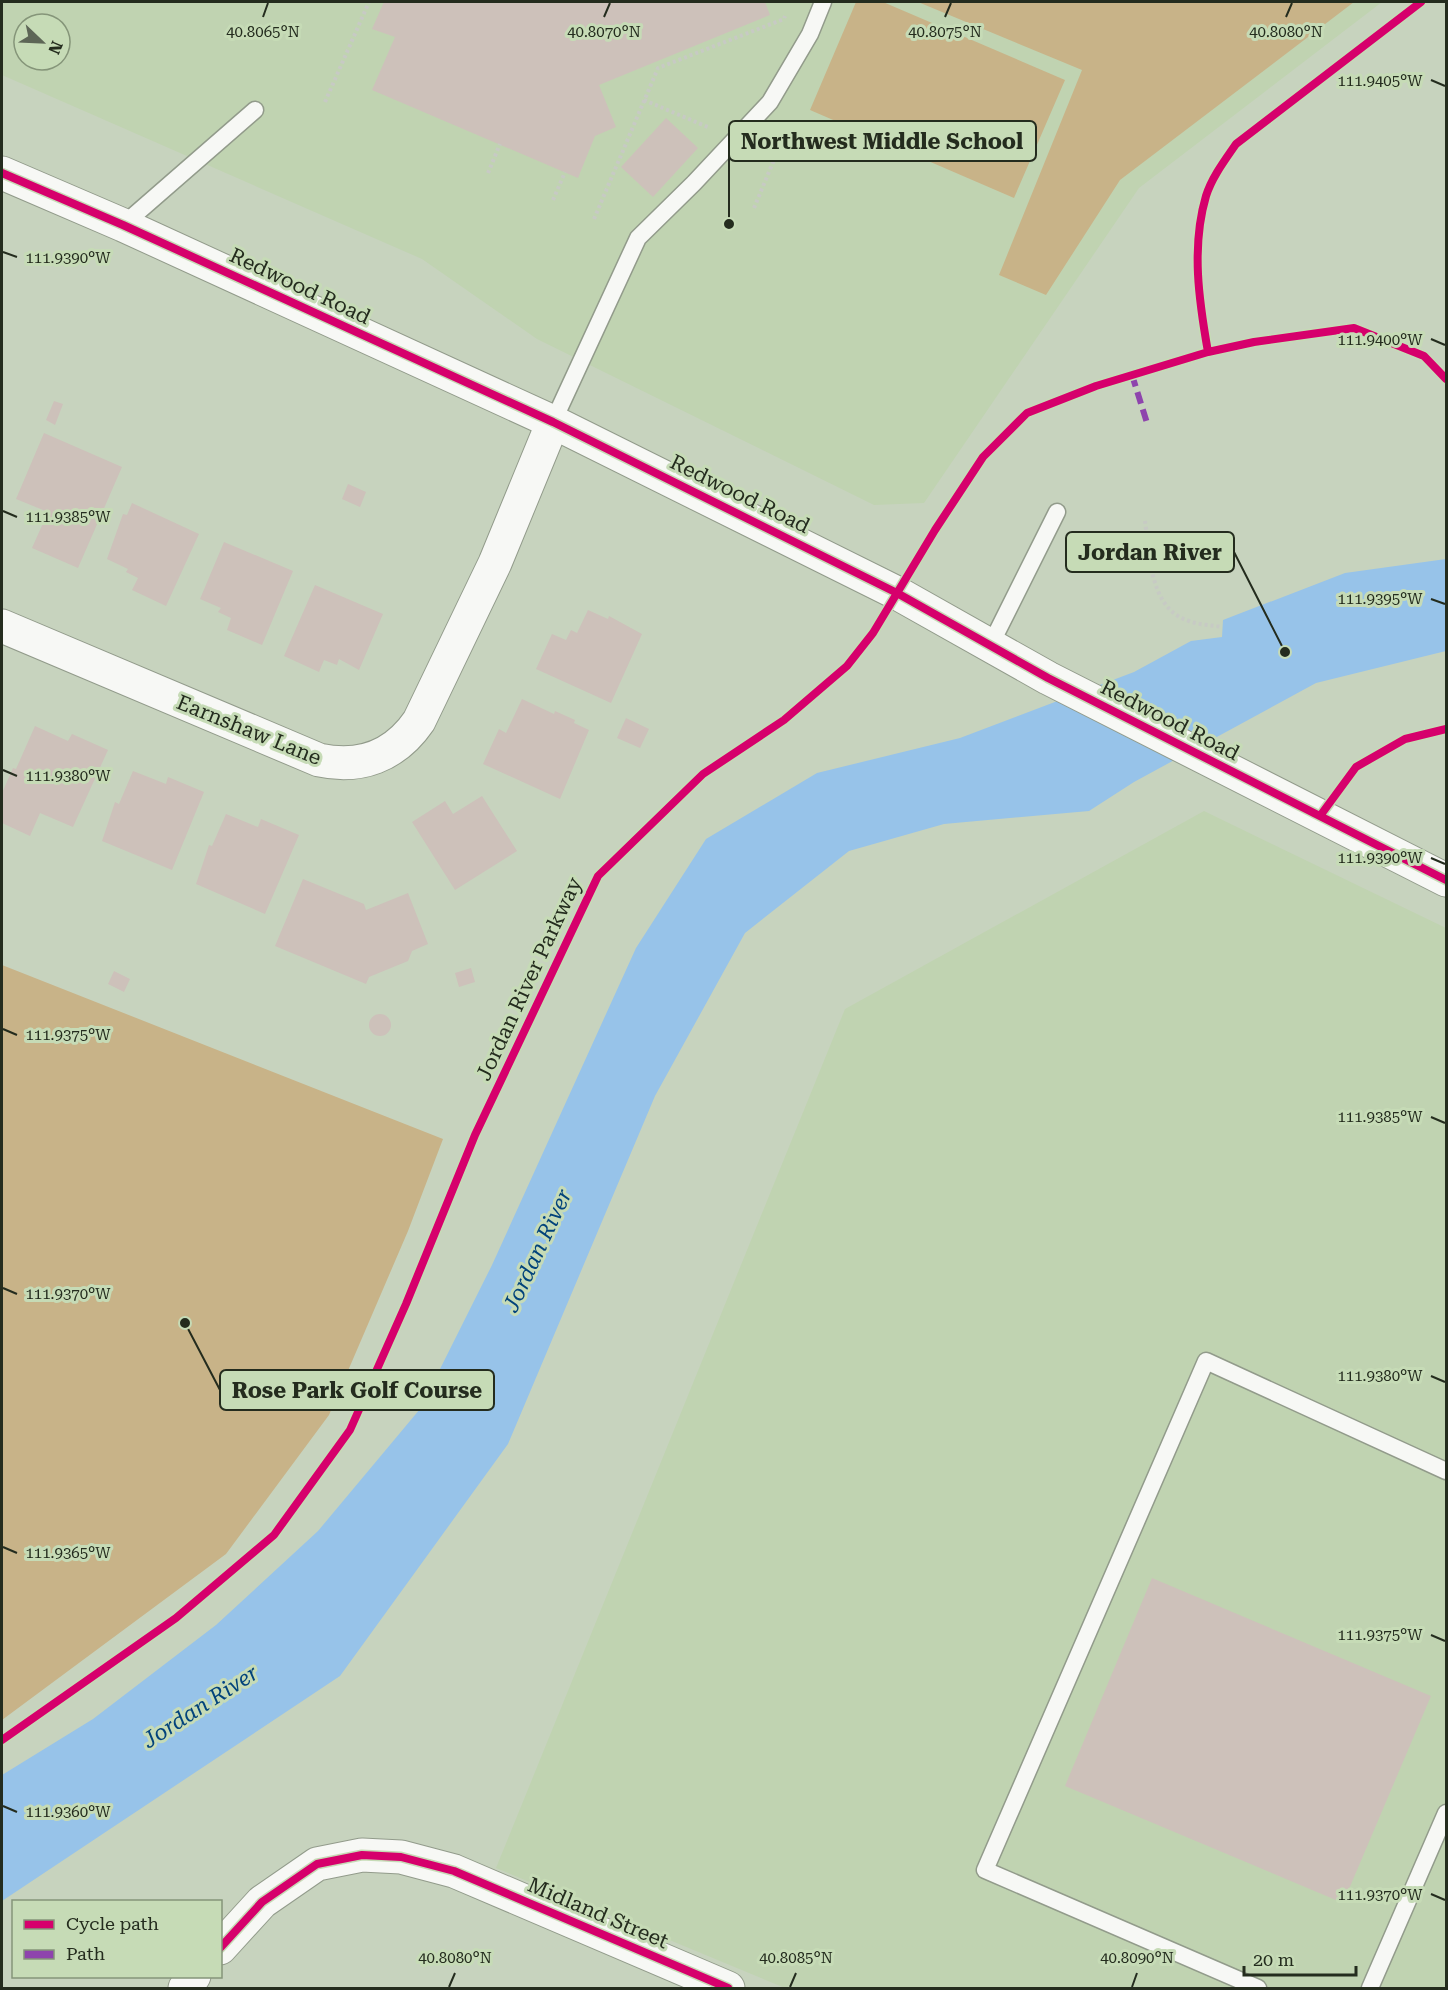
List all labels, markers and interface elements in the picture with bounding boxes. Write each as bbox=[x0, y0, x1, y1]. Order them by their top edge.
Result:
north arrow bbox=[12, 12, 72, 72]
text: 40.8065°N bbox=[226, 23, 300, 41]
text: 40.8070°N bbox=[567, 23, 641, 41]
text: 40.8075°N bbox=[908, 23, 982, 41]
text: 40.8080°N bbox=[1249, 23, 1323, 41]
text: N bbox=[44, 38, 67, 57]
text: 111.9405°W bbox=[1337, 72, 1423, 90]
callout: Northwest Middle School bbox=[729, 121, 1036, 161]
text: Northwest Middle School bbox=[741, 129, 1023, 154]
street label: Redwood Road bbox=[226, 243, 375, 329]
text: 111.9390°W bbox=[25, 249, 111, 267]
text: 111.9400°W bbox=[1337, 331, 1423, 349]
street label: Redwood Road bbox=[666, 450, 814, 538]
text: 111.9385°W bbox=[25, 508, 111, 526]
callout: Jordan River bbox=[1066, 532, 1234, 572]
text: Jordan River bbox=[1078, 540, 1222, 565]
text: 111.9395°W bbox=[1337, 590, 1423, 608]
street label: Redwood Road bbox=[1097, 675, 1244, 766]
street label: Earnshaw Lane bbox=[173, 690, 325, 770]
text: 111.9380°W bbox=[25, 767, 111, 785]
text: 111.9390°W bbox=[1337, 849, 1423, 867]
street label: Jordan River Parkway bbox=[471, 873, 587, 1084]
text: 111.9375°W bbox=[25, 1026, 111, 1044]
text: 111.9385°W bbox=[1337, 1108, 1423, 1126]
water label: Jordan River bbox=[498, 1185, 577, 1316]
text: 111.9370°W bbox=[25, 1285, 111, 1303]
text: 111.9380°W bbox=[1337, 1367, 1423, 1385]
callout: Rose Park Golf Course bbox=[220, 1370, 494, 1410]
text: Rose Park Golf Course bbox=[232, 1378, 482, 1403]
text: 111.9365°W bbox=[25, 1544, 111, 1562]
text: 111.9375°W bbox=[1337, 1626, 1423, 1644]
water label: Jordan River bbox=[137, 1660, 263, 1754]
text: 111.9360°W bbox=[25, 1803, 111, 1821]
street label: Midland Street bbox=[524, 1873, 672, 1954]
text: 111.9370°W bbox=[1337, 1886, 1423, 1904]
legend bbox=[12, 1900, 222, 1978]
text: Cycle path bbox=[66, 1913, 159, 1934]
scale bar bbox=[1244, 1939, 1356, 1977]
text: Path bbox=[66, 1943, 105, 1964]
text: 40.8080°N bbox=[418, 1949, 492, 1967]
text: 40.8085°N bbox=[759, 1949, 833, 1967]
text: 40.8090°N bbox=[1100, 1949, 1174, 1967]
text: 20 m bbox=[1253, 1949, 1294, 1970]

